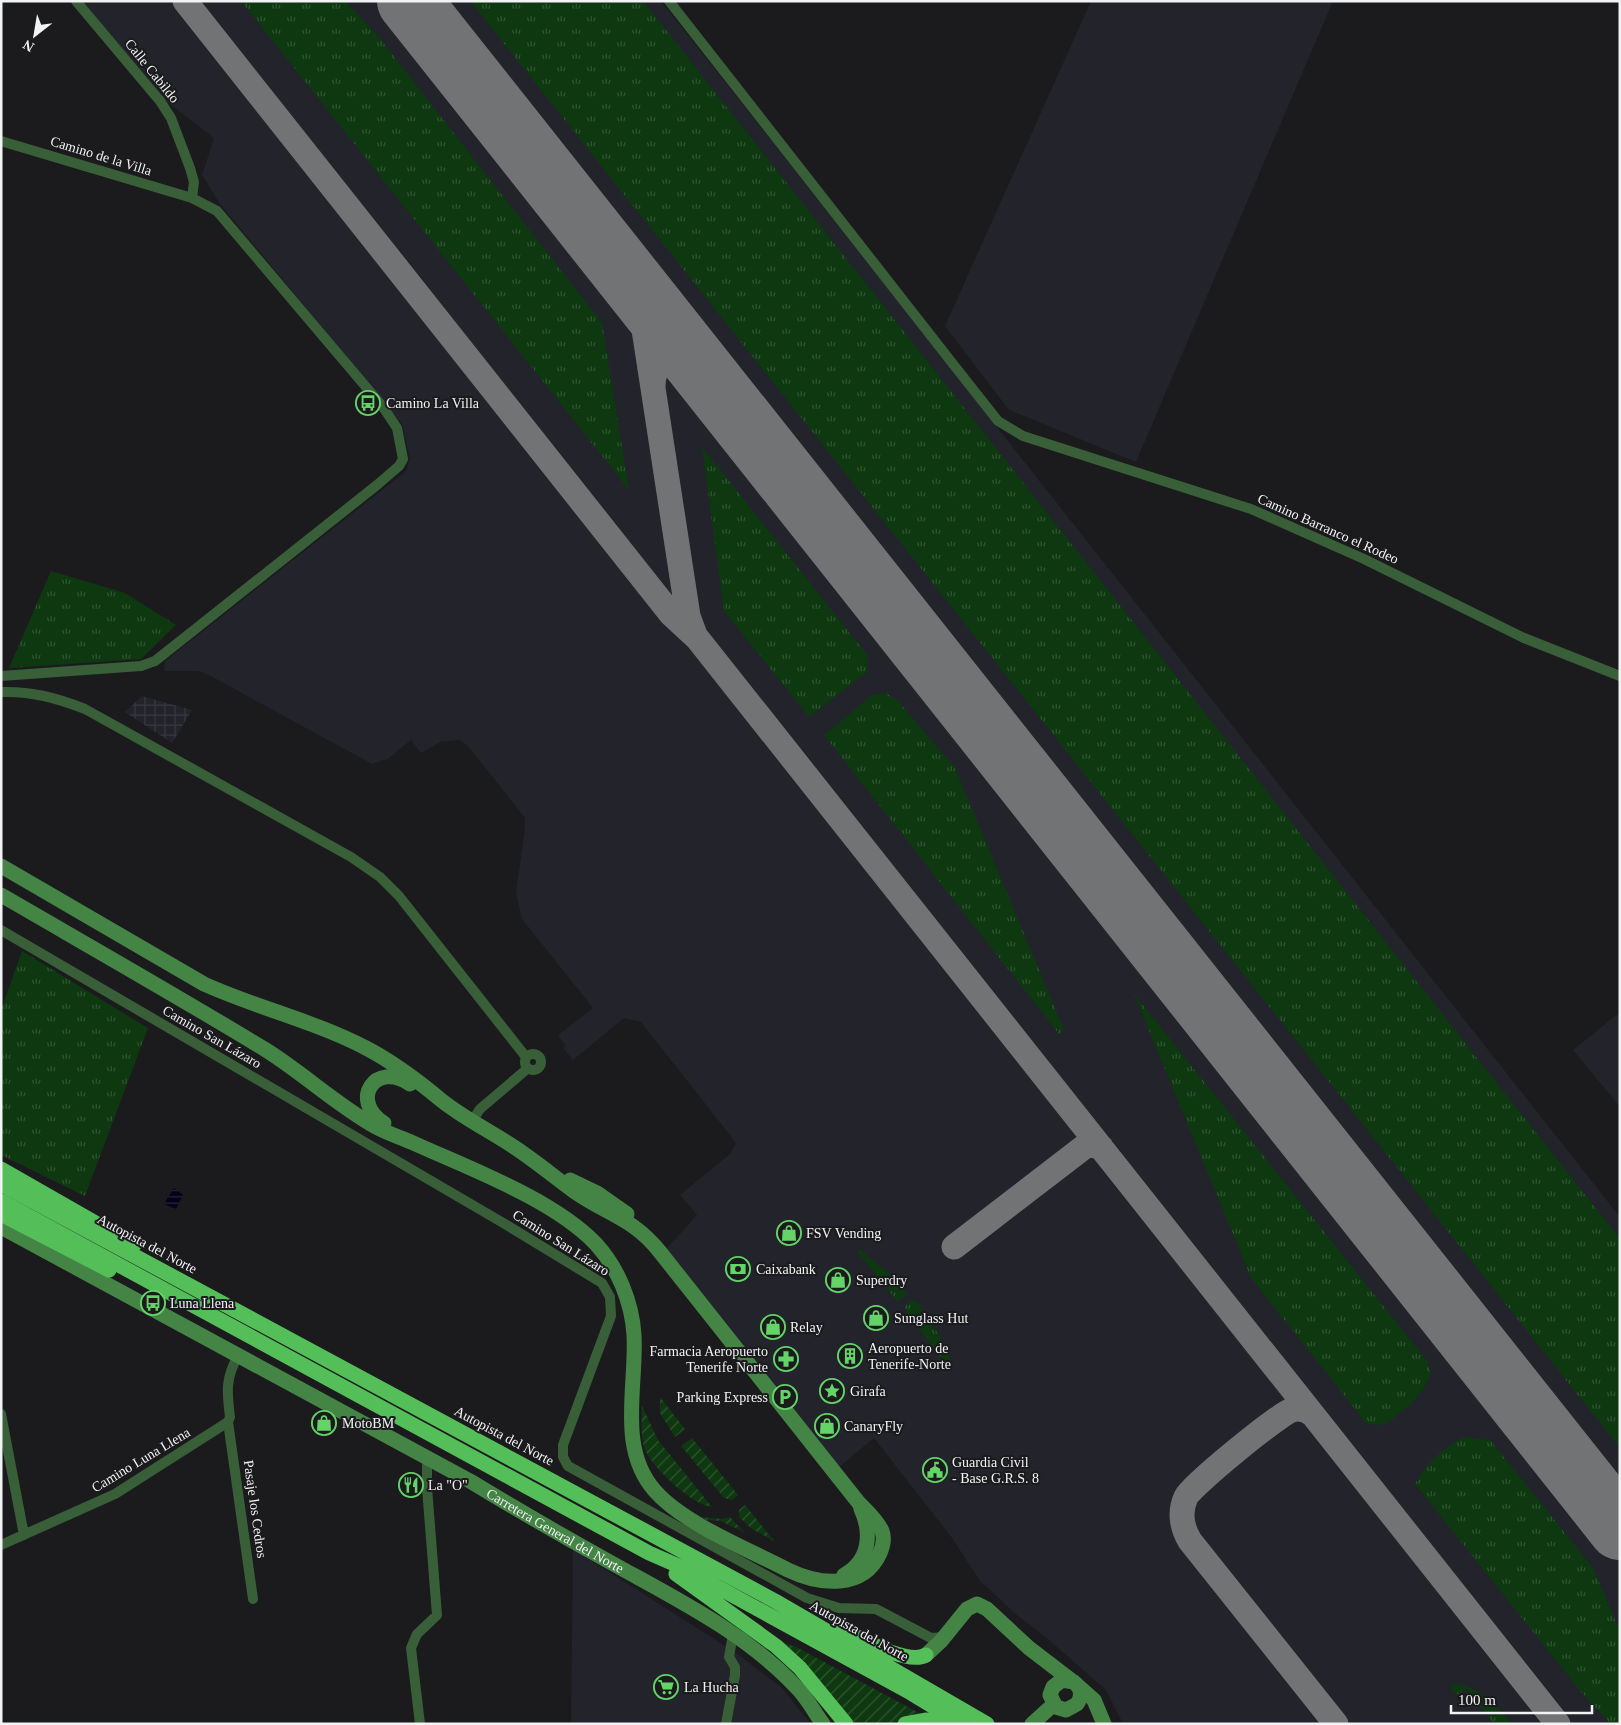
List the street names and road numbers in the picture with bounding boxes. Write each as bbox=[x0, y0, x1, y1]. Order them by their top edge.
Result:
street label: Calle Cabildo bbox=[122, 36, 182, 106]
street label: Camino de la Villa bbox=[49, 133, 154, 179]
street label: Camino Barranco el Rodeo bbox=[1255, 491, 1401, 567]
street label: Camino San Lázaro bbox=[160, 1003, 264, 1071]
street label: Camino San Lázaro bbox=[510, 1207, 612, 1279]
street label: Autopista del Norte bbox=[95, 1211, 199, 1277]
street label: Autopista del Norte bbox=[452, 1403, 556, 1469]
street label: Camino Luna Llena bbox=[89, 1424, 194, 1495]
street label: Pasaje los Cedros bbox=[241, 1459, 269, 1559]
street label: Carretera General del Norte bbox=[484, 1485, 626, 1576]
street label: Autopista del Norte bbox=[807, 1598, 911, 1664]

